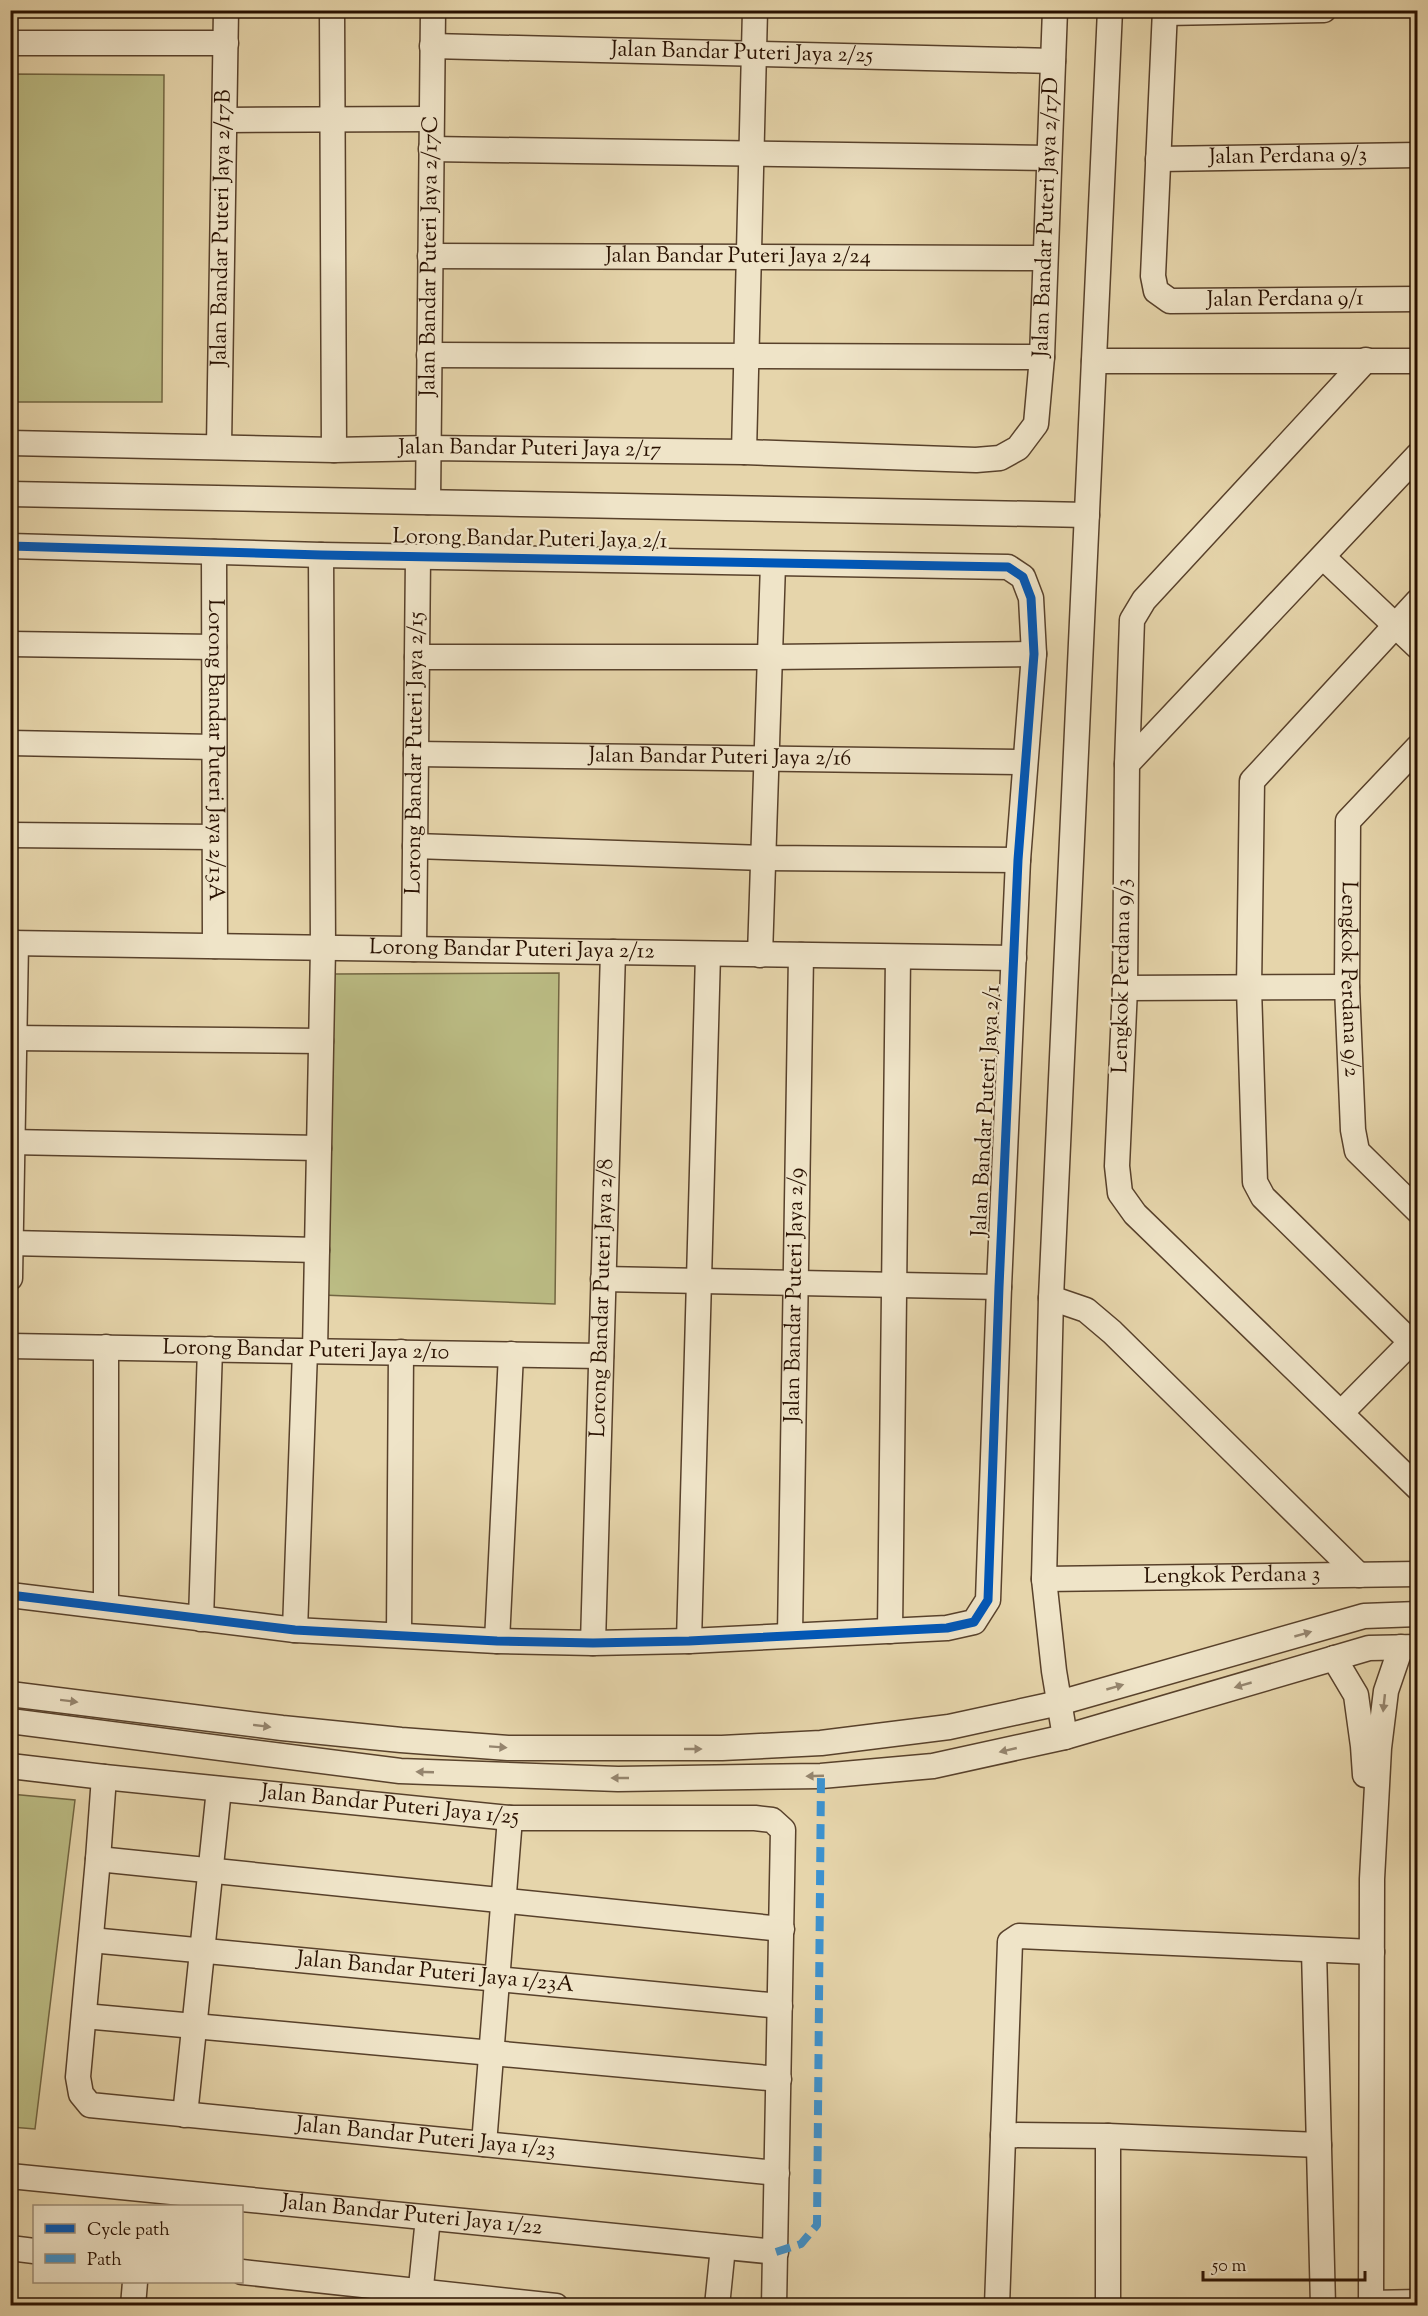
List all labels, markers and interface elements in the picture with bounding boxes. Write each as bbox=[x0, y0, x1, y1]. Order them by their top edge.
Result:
street label: Jalan Bandar Puteri Jaya 2/25 bbox=[610, 34, 874, 73]
street label: Jalan Bandar Puteri Jaya 2/17D bbox=[1026, 77, 1068, 359]
street label: Jalan Bandar Puteri Jaya 2/17B bbox=[204, 89, 241, 368]
street label: Jalan Bandar Puteri Jaya 2/17C bbox=[413, 116, 448, 398]
street label: Jalan Perdana 9/3 bbox=[1208, 140, 1367, 174]
street label: Jalan Bandar Puteri Jaya 2/24 bbox=[604, 241, 871, 273]
street label: Jalan Perdana 9/1 bbox=[1206, 283, 1364, 317]
street label: Jalan Bandar Puteri Jaya 2/17 bbox=[397, 432, 662, 467]
street label: Lorong Bandar Puteri Jaya 2/1 bbox=[392, 522, 668, 558]
street label: Lorong Bandar Puteri Jaya 2/13A bbox=[198, 599, 231, 901]
street label: Lorong Bandar Puteri Jaya 2/15 bbox=[399, 611, 433, 895]
street label: Jalan Bandar Puteri Jaya 2/16 bbox=[587, 740, 852, 776]
street label: Lengkok Perdana 9/3 bbox=[1105, 878, 1141, 1074]
street label: Lengkok Perdana 9/2 bbox=[1331, 881, 1367, 1078]
street label: Lorong Bandar Puteri Jaya 2/12 bbox=[369, 932, 655, 969]
street label: Jalan Bandar Puteri Jaya 2/1 bbox=[964, 984, 1010, 1238]
street label: Lorong Bandar Puteri Jaya 2/8 bbox=[583, 1158, 623, 1438]
street label: Jalan Bandar Puteri Jaya 2/9 bbox=[777, 1167, 814, 1424]
street label: Lorong Bandar Puteri Jaya 2/10 bbox=[162, 1333, 450, 1369]
street label: Lengkok Perdana 3 bbox=[1143, 1559, 1321, 1594]
one-way arrow bbox=[1294, 1629, 1312, 1638]
one-way arrow bbox=[1234, 1681, 1252, 1690]
one-way arrow bbox=[1106, 1682, 1124, 1692]
one-way arrow bbox=[1380, 1693, 1389, 1712]
one-way arrow bbox=[59, 1696, 78, 1706]
one-way arrow bbox=[253, 1721, 272, 1730]
one-way arrow bbox=[488, 1742, 507, 1752]
one-way arrow bbox=[683, 1744, 702, 1754]
one-way arrow bbox=[999, 1745, 1017, 1755]
one-way arrow bbox=[416, 1767, 435, 1776]
one-way arrow bbox=[805, 1771, 824, 1780]
one-way arrow bbox=[610, 1774, 629, 1783]
street label: Jalan Bandar Puteri Jaya 1/25 bbox=[258, 1777, 519, 1834]
street label: Jalan Bandar Puteri Jaya 1/23A bbox=[294, 1944, 576, 2002]
street label: Jalan Bandar Puteri Jaya 1/23 bbox=[294, 2109, 557, 2167]
street label: Jalan Bandar Puteri Jaya 1/22 bbox=[279, 2187, 544, 2245]
legend bbox=[33, 2205, 243, 2283]
text: Cycle path bbox=[87, 2218, 170, 2244]
scale bar bbox=[1203, 2244, 1365, 2282]
text: Path bbox=[87, 2248, 122, 2274]
text: 50 m bbox=[1211, 2254, 1247, 2280]

